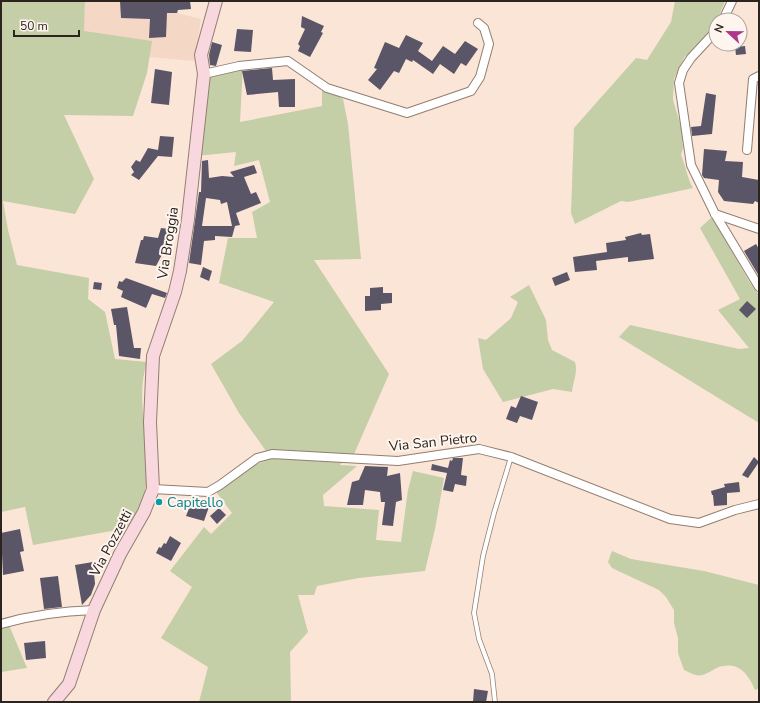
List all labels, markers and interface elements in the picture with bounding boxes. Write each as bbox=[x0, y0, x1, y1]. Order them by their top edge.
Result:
scale bar bbox=[14, 12, 79, 38]
north arrow bbox=[708, 12, 748, 52]
text: 50 m bbox=[20, 18, 48, 34]
text: N bbox=[711, 22, 728, 35]
street label: Via Broggia bbox=[153, 205, 183, 282]
street label: Via San Pietro bbox=[387, 428, 478, 456]
place label: Capitello bbox=[167, 493, 224, 512]
marker: Capitello bbox=[154, 497, 164, 507]
street label: Via Pozzetti bbox=[85, 506, 137, 581]

